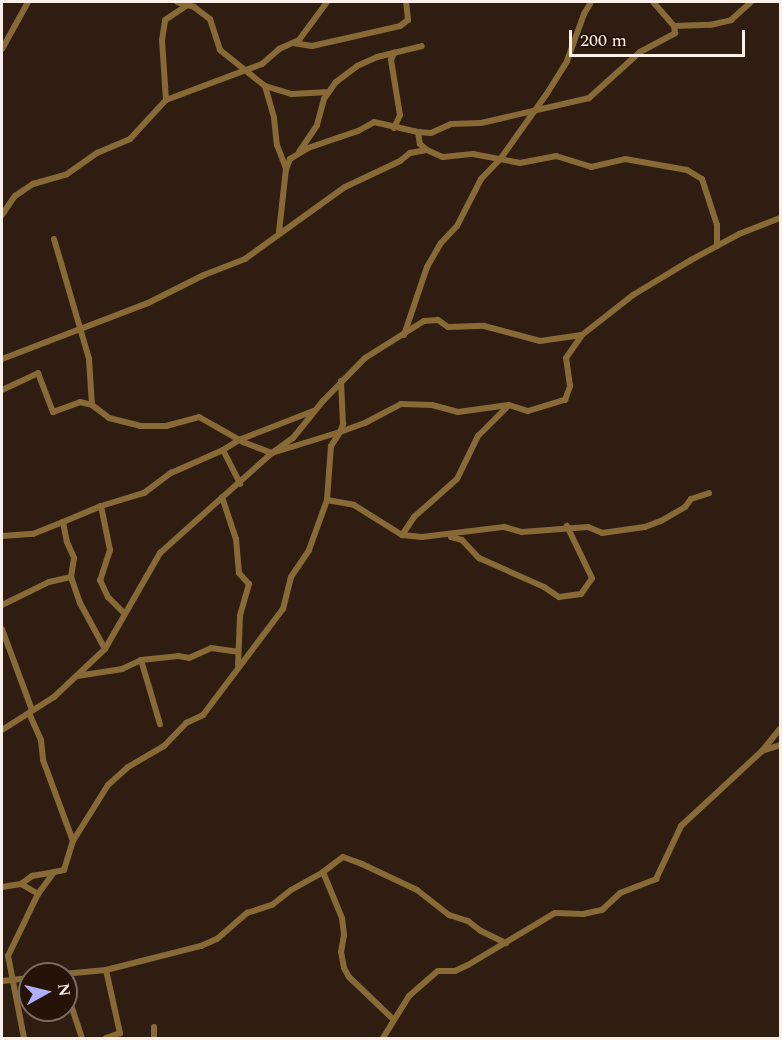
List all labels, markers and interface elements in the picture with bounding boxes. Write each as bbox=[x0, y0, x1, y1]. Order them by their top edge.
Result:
scale bar bbox=[572, 18, 748, 56]
text: 200 m bbox=[580, 27, 627, 54]
north arrow bbox=[18, 962, 78, 1022]
text: N bbox=[51, 982, 77, 998]

